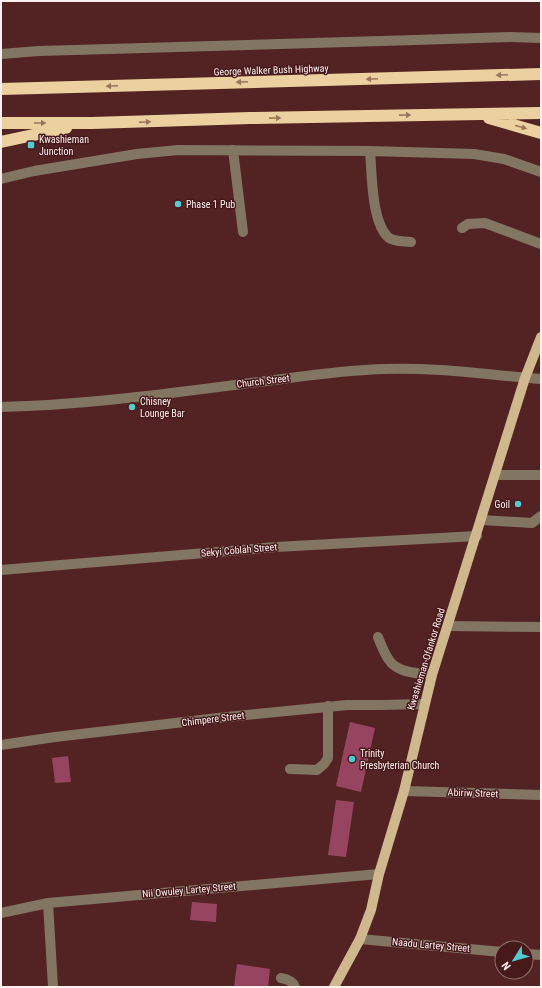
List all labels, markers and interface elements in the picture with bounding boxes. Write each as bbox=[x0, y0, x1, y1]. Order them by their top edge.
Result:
street label: George Walker Bush Highway bbox=[213, 62, 329, 78]
one-way arrow bbox=[496, 72, 508, 79]
one-way arrow bbox=[365, 76, 378, 82]
one-way arrow bbox=[236, 79, 248, 86]
one-way arrow bbox=[105, 83, 118, 89]
one-way arrow bbox=[399, 112, 412, 118]
one-way arrow bbox=[269, 114, 281, 121]
one-way arrow bbox=[139, 118, 151, 125]
one-way arrow bbox=[34, 120, 47, 126]
one-way arrow bbox=[516, 124, 528, 130]
place label: Kwashieman Junction bbox=[39, 134, 89, 157]
marker: Kwashieman Junction bbox=[26, 140, 36, 150]
marker: Phase 1 Pub bbox=[173, 199, 183, 209]
place label: Phase 1 Pub bbox=[186, 199, 235, 210]
street label: Church Street bbox=[236, 372, 290, 390]
place label: Chisney Lounge Bar bbox=[140, 396, 185, 419]
marker: Chisney Lounge Bar bbox=[127, 402, 137, 412]
place label: Goil bbox=[494, 499, 510, 510]
marker: Goil bbox=[513, 499, 523, 509]
street label: Sekyi Coblah Street bbox=[200, 541, 278, 559]
street label: Kwashieman-Ofankor Road bbox=[405, 607, 447, 711]
street label: Chimpere Street bbox=[181, 710, 245, 728]
place label: Trinity Presbyterian Church bbox=[360, 748, 440, 771]
marker: Trinity Presbyterian Church bbox=[347, 754, 357, 764]
street label: Abiriw Street bbox=[448, 787, 498, 799]
street label: Nii Owuley Lartey Street bbox=[142, 880, 236, 900]
street label: Naadu Lartey Street bbox=[392, 936, 470, 954]
north arrow bbox=[494, 940, 534, 980]
text: N bbox=[499, 959, 514, 972]

